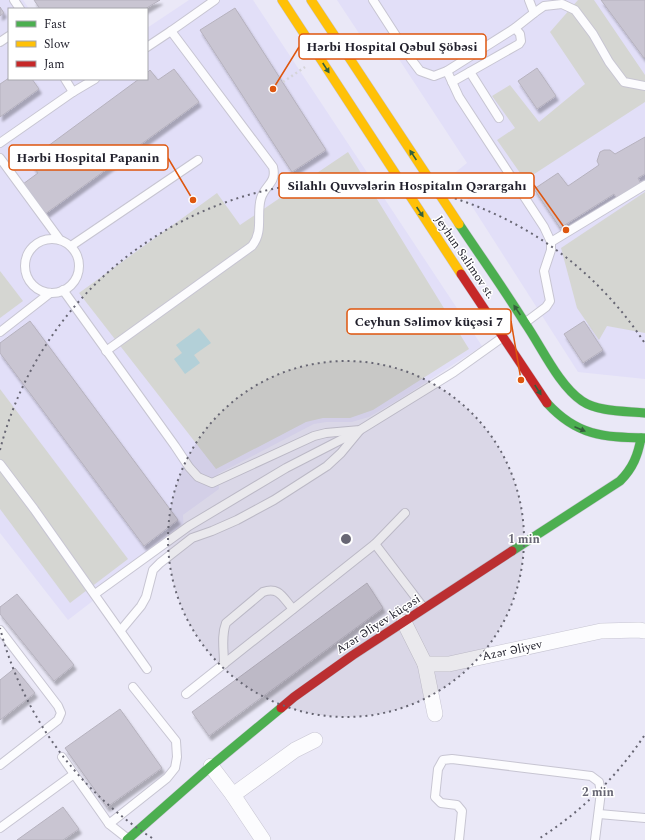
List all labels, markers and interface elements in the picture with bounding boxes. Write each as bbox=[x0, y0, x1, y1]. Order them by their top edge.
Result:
legend bbox=[8, 8, 148, 80]
text: Fast bbox=[44, 15, 66, 34]
callout: Hərbi Hospital Qəbul Şöbəsi bbox=[299, 34, 486, 59]
text: Slow bbox=[44, 35, 70, 54]
text: Hərbi Hospital Qəbul Şöbəsi bbox=[306, 37, 478, 57]
text: Jam bbox=[44, 55, 65, 74]
one-way arrow bbox=[322, 62, 329, 74]
callout: Hərbi Hospital Papanin bbox=[9, 145, 168, 170]
text: Hərbi Hospital Papanin bbox=[17, 148, 159, 168]
one-way arrow bbox=[409, 150, 417, 160]
callout: Silahlı Quvvələrin Hospitalın Qərargahı bbox=[279, 173, 534, 198]
text: Silahlı Quvvələrin Hospitalın Qərargahı bbox=[287, 176, 527, 196]
one-way arrow bbox=[416, 206, 424, 217]
street label: Jeyhun Salimov st. bbox=[430, 212, 500, 303]
one-way arrow bbox=[513, 305, 521, 315]
callout: Ceyhun Səlimov küçəsi 7 bbox=[347, 309, 511, 334]
text: Ceyhun Səlimov küçəsi 7 bbox=[355, 312, 503, 332]
one-way arrow bbox=[534, 385, 542, 395]
one-way arrow bbox=[575, 426, 586, 432]
text: 1 min bbox=[508, 530, 541, 549]
centre of rings bbox=[339, 532, 353, 546]
street label: Azər Əliyev küçəsi bbox=[332, 590, 425, 659]
street label: Azər Əliyev bbox=[480, 635, 545, 666]
text: 2 min bbox=[582, 783, 615, 802]

